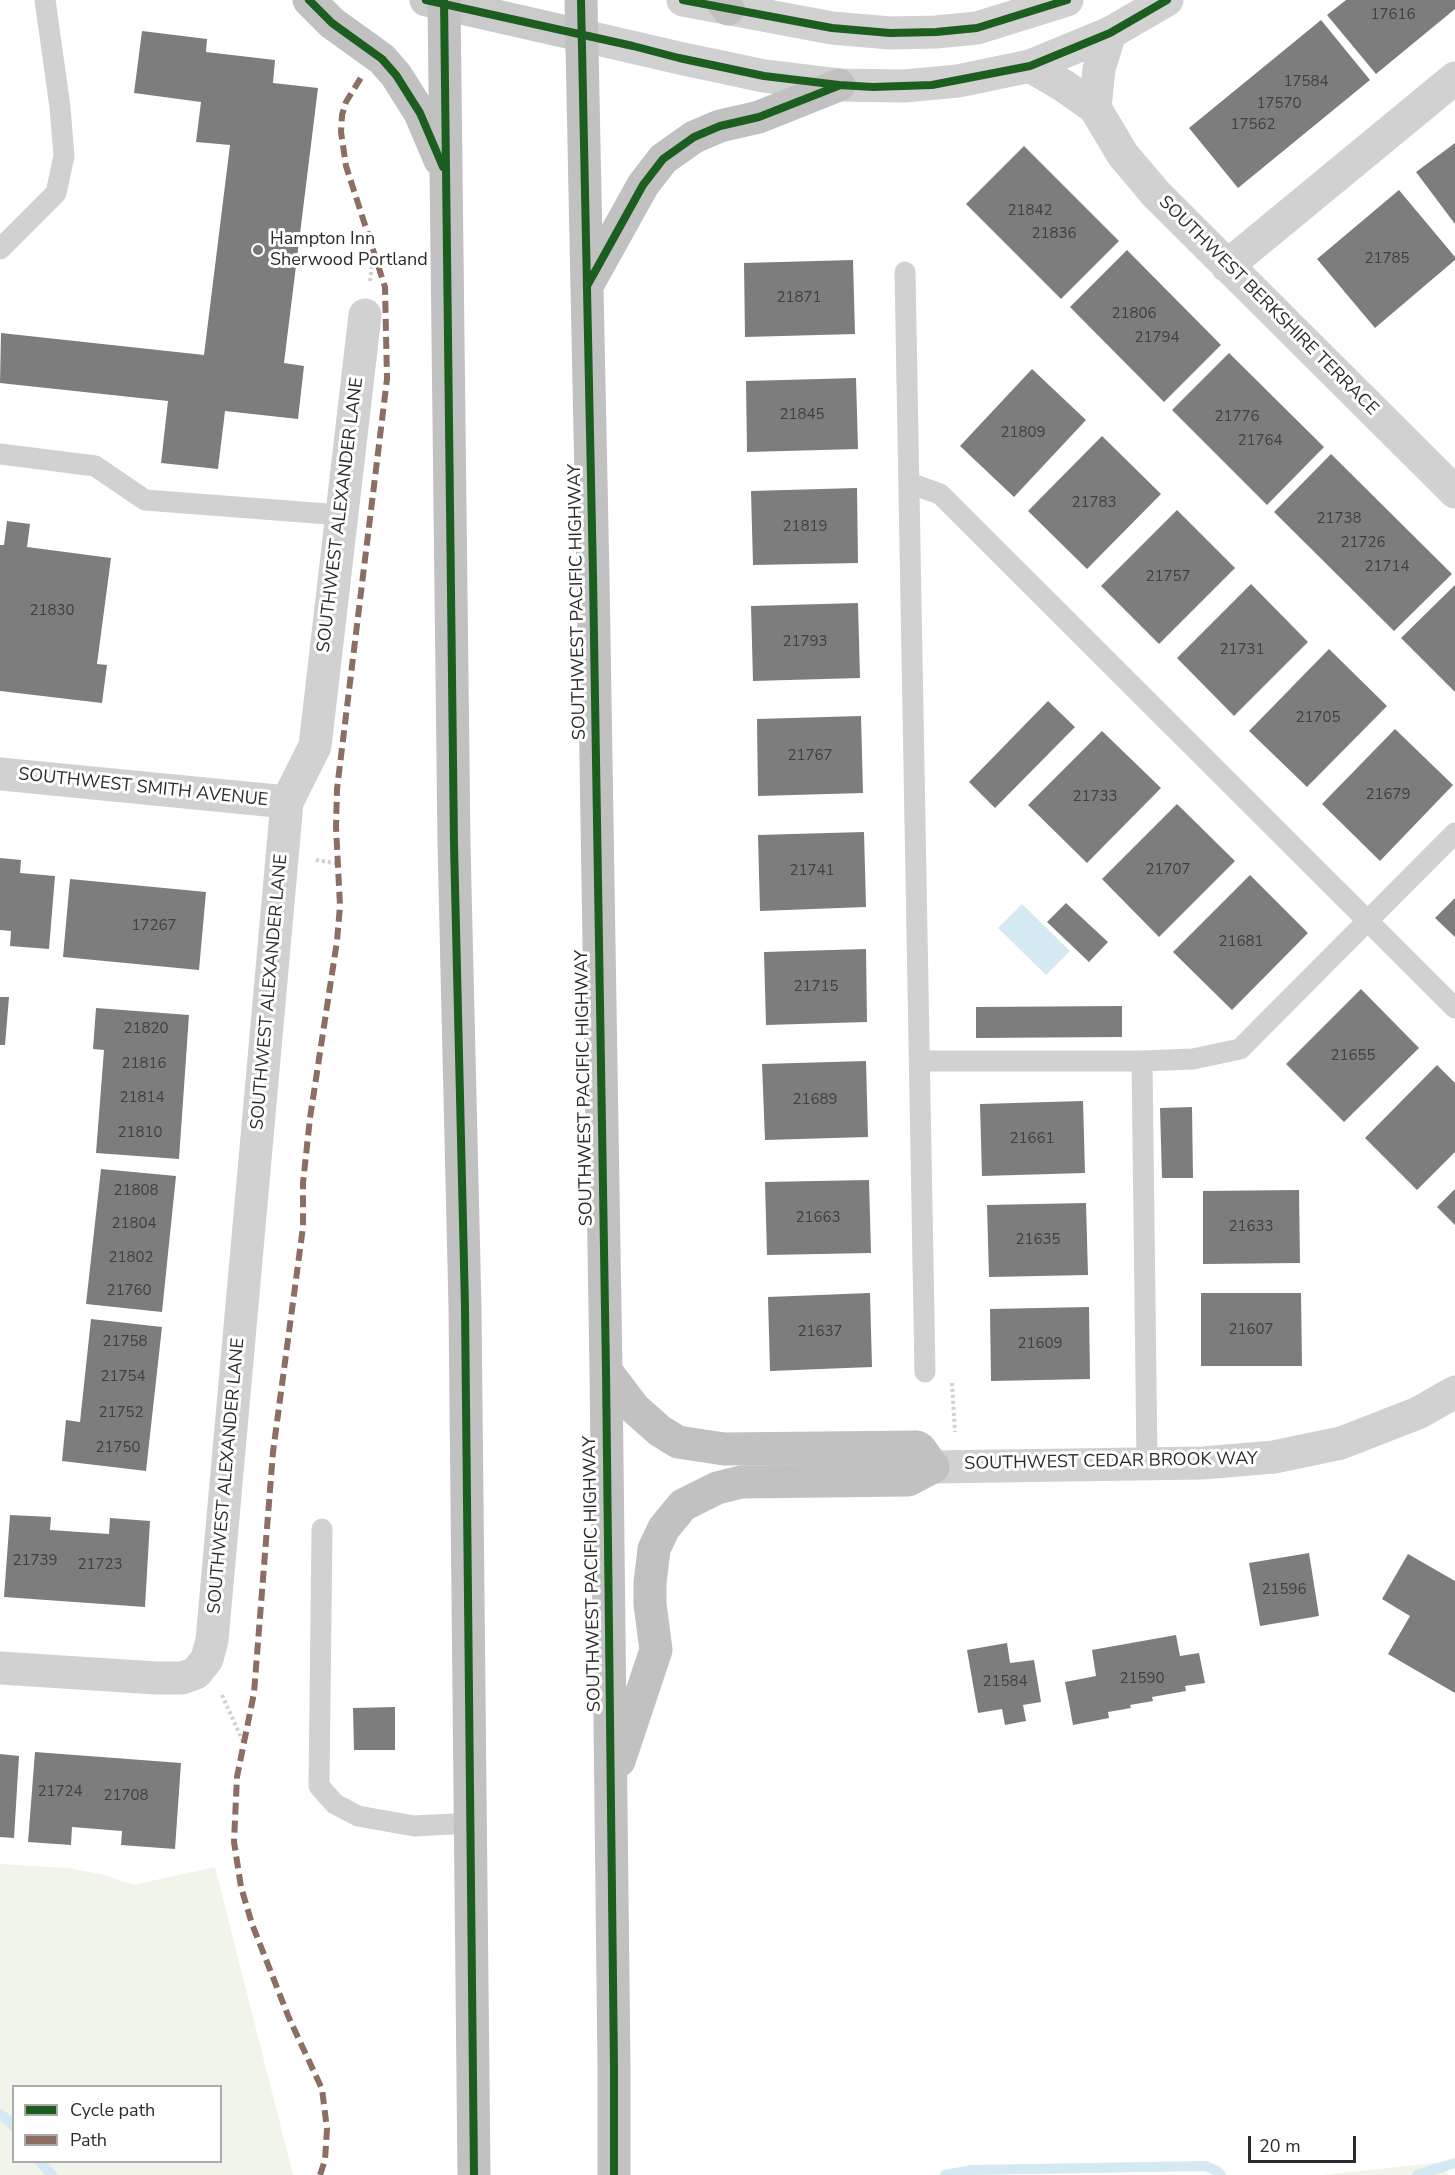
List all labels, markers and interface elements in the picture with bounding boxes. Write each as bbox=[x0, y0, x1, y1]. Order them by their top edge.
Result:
house number: 17616 bbox=[1371, 6, 1415, 24]
house number: 17584 bbox=[1284, 73, 1328, 91]
house number: 17570 bbox=[1257, 95, 1301, 113]
house number: 17562 bbox=[1231, 116, 1275, 134]
street label: SOUTHWEST BERKSHIRE TERRACE bbox=[1154, 192, 1382, 420]
house number: 21842 bbox=[1008, 202, 1052, 220]
house number: 21836 bbox=[1032, 225, 1076, 243]
place label: Hampton Inn Sherwood Portland bbox=[270, 229, 428, 272]
marker: Hampton Inn Sherwood Portland bbox=[251, 243, 265, 257]
house number: 21785 bbox=[1365, 250, 1409, 268]
house number: 21871 bbox=[777, 289, 821, 307]
house number: 21806 bbox=[1112, 305, 1156, 323]
house number: 21794 bbox=[1135, 329, 1179, 347]
street label: SOUTHWEST ALEXANDER LANE bbox=[313, 376, 369, 654]
house number: 21845 bbox=[780, 406, 824, 424]
house number: 21776 bbox=[1215, 408, 1259, 426]
house number: 21809 bbox=[1001, 424, 1045, 442]
house number: 21764 bbox=[1238, 432, 1282, 450]
street label: SOUTHWEST PACIFIC HIGHWAY bbox=[565, 464, 591, 740]
house number: 21783 bbox=[1072, 494, 1116, 512]
house number: 21738 bbox=[1317, 510, 1361, 528]
house number: 21819 bbox=[783, 518, 827, 536]
house number: 21726 bbox=[1341, 534, 1385, 552]
house number: 21714 bbox=[1365, 558, 1409, 576]
house number: 21757 bbox=[1146, 568, 1190, 586]
house number: 21830 bbox=[30, 602, 74, 620]
house number: 21793 bbox=[783, 633, 827, 651]
house number: 21731 bbox=[1220, 641, 1264, 659]
house number: 21705 bbox=[1296, 709, 1340, 727]
house number: 21767 bbox=[788, 747, 832, 765]
street label: SOUTHWEST SMITH AVENUE bbox=[17, 764, 269, 812]
house number: 21679 bbox=[1366, 786, 1410, 804]
house number: 21733 bbox=[1073, 788, 1117, 806]
street label: SOUTHWEST ALEXANDER LANE bbox=[247, 853, 293, 1131]
house number: 21707 bbox=[1146, 861, 1190, 879]
house number: 21741 bbox=[790, 862, 834, 880]
house number: 17267 bbox=[132, 917, 176, 935]
house number: 21681 bbox=[1219, 933, 1263, 951]
street label: SOUTHWEST PACIFIC HIGHWAY bbox=[572, 950, 598, 1226]
house number: 21715 bbox=[794, 978, 838, 996]
house number: 21820 bbox=[124, 1020, 168, 1038]
house number: 21655 bbox=[1331, 1047, 1375, 1065]
house number: 21816 bbox=[122, 1055, 166, 1073]
house number: 21814 bbox=[120, 1089, 164, 1107]
house number: 21689 bbox=[793, 1091, 837, 1109]
house number: 21810 bbox=[118, 1124, 162, 1142]
house number: 21661 bbox=[1010, 1130, 1054, 1148]
house number: 21808 bbox=[114, 1182, 158, 1200]
house number: 21663 bbox=[796, 1209, 840, 1227]
house number: 21804 bbox=[112, 1215, 156, 1233]
house number: 21633 bbox=[1229, 1218, 1273, 1236]
house number: 21635 bbox=[1016, 1231, 1060, 1249]
house number: 21802 bbox=[109, 1249, 153, 1267]
house number: 21760 bbox=[107, 1282, 151, 1300]
house number: 21607 bbox=[1229, 1321, 1273, 1339]
house number: 21637 bbox=[798, 1323, 842, 1341]
house number: 21758 bbox=[103, 1333, 147, 1351]
house number: 21609 bbox=[1018, 1335, 1062, 1353]
street label: SOUTHWEST ALEXANDER LANE bbox=[204, 1337, 250, 1615]
house number: 21754 bbox=[101, 1368, 145, 1386]
house number: 21752 bbox=[99, 1404, 143, 1422]
street label: SOUTHWEST PACIFIC HIGHWAY bbox=[580, 1436, 606, 1712]
house number: 21750 bbox=[96, 1439, 140, 1457]
street label: SOUTHWEST CEDAR BROOK WAY bbox=[964, 1449, 1258, 1475]
house number: 21739 bbox=[13, 1552, 57, 1570]
house number: 21723 bbox=[78, 1556, 122, 1574]
house number: 21596 bbox=[1262, 1581, 1306, 1599]
house number: 21590 bbox=[1120, 1670, 1164, 1688]
house number: 21584 bbox=[983, 1673, 1027, 1691]
house number: 21724 bbox=[38, 1783, 82, 1801]
house number: 21708 bbox=[104, 1787, 148, 1805]
legend bbox=[12, 2085, 222, 2163]
text: Cycle path bbox=[70, 2098, 155, 2122]
scale bar bbox=[1251, 2124, 1359, 2162]
text: Path bbox=[70, 2128, 107, 2152]
text: 20 m bbox=[1259, 2134, 1301, 2158]

